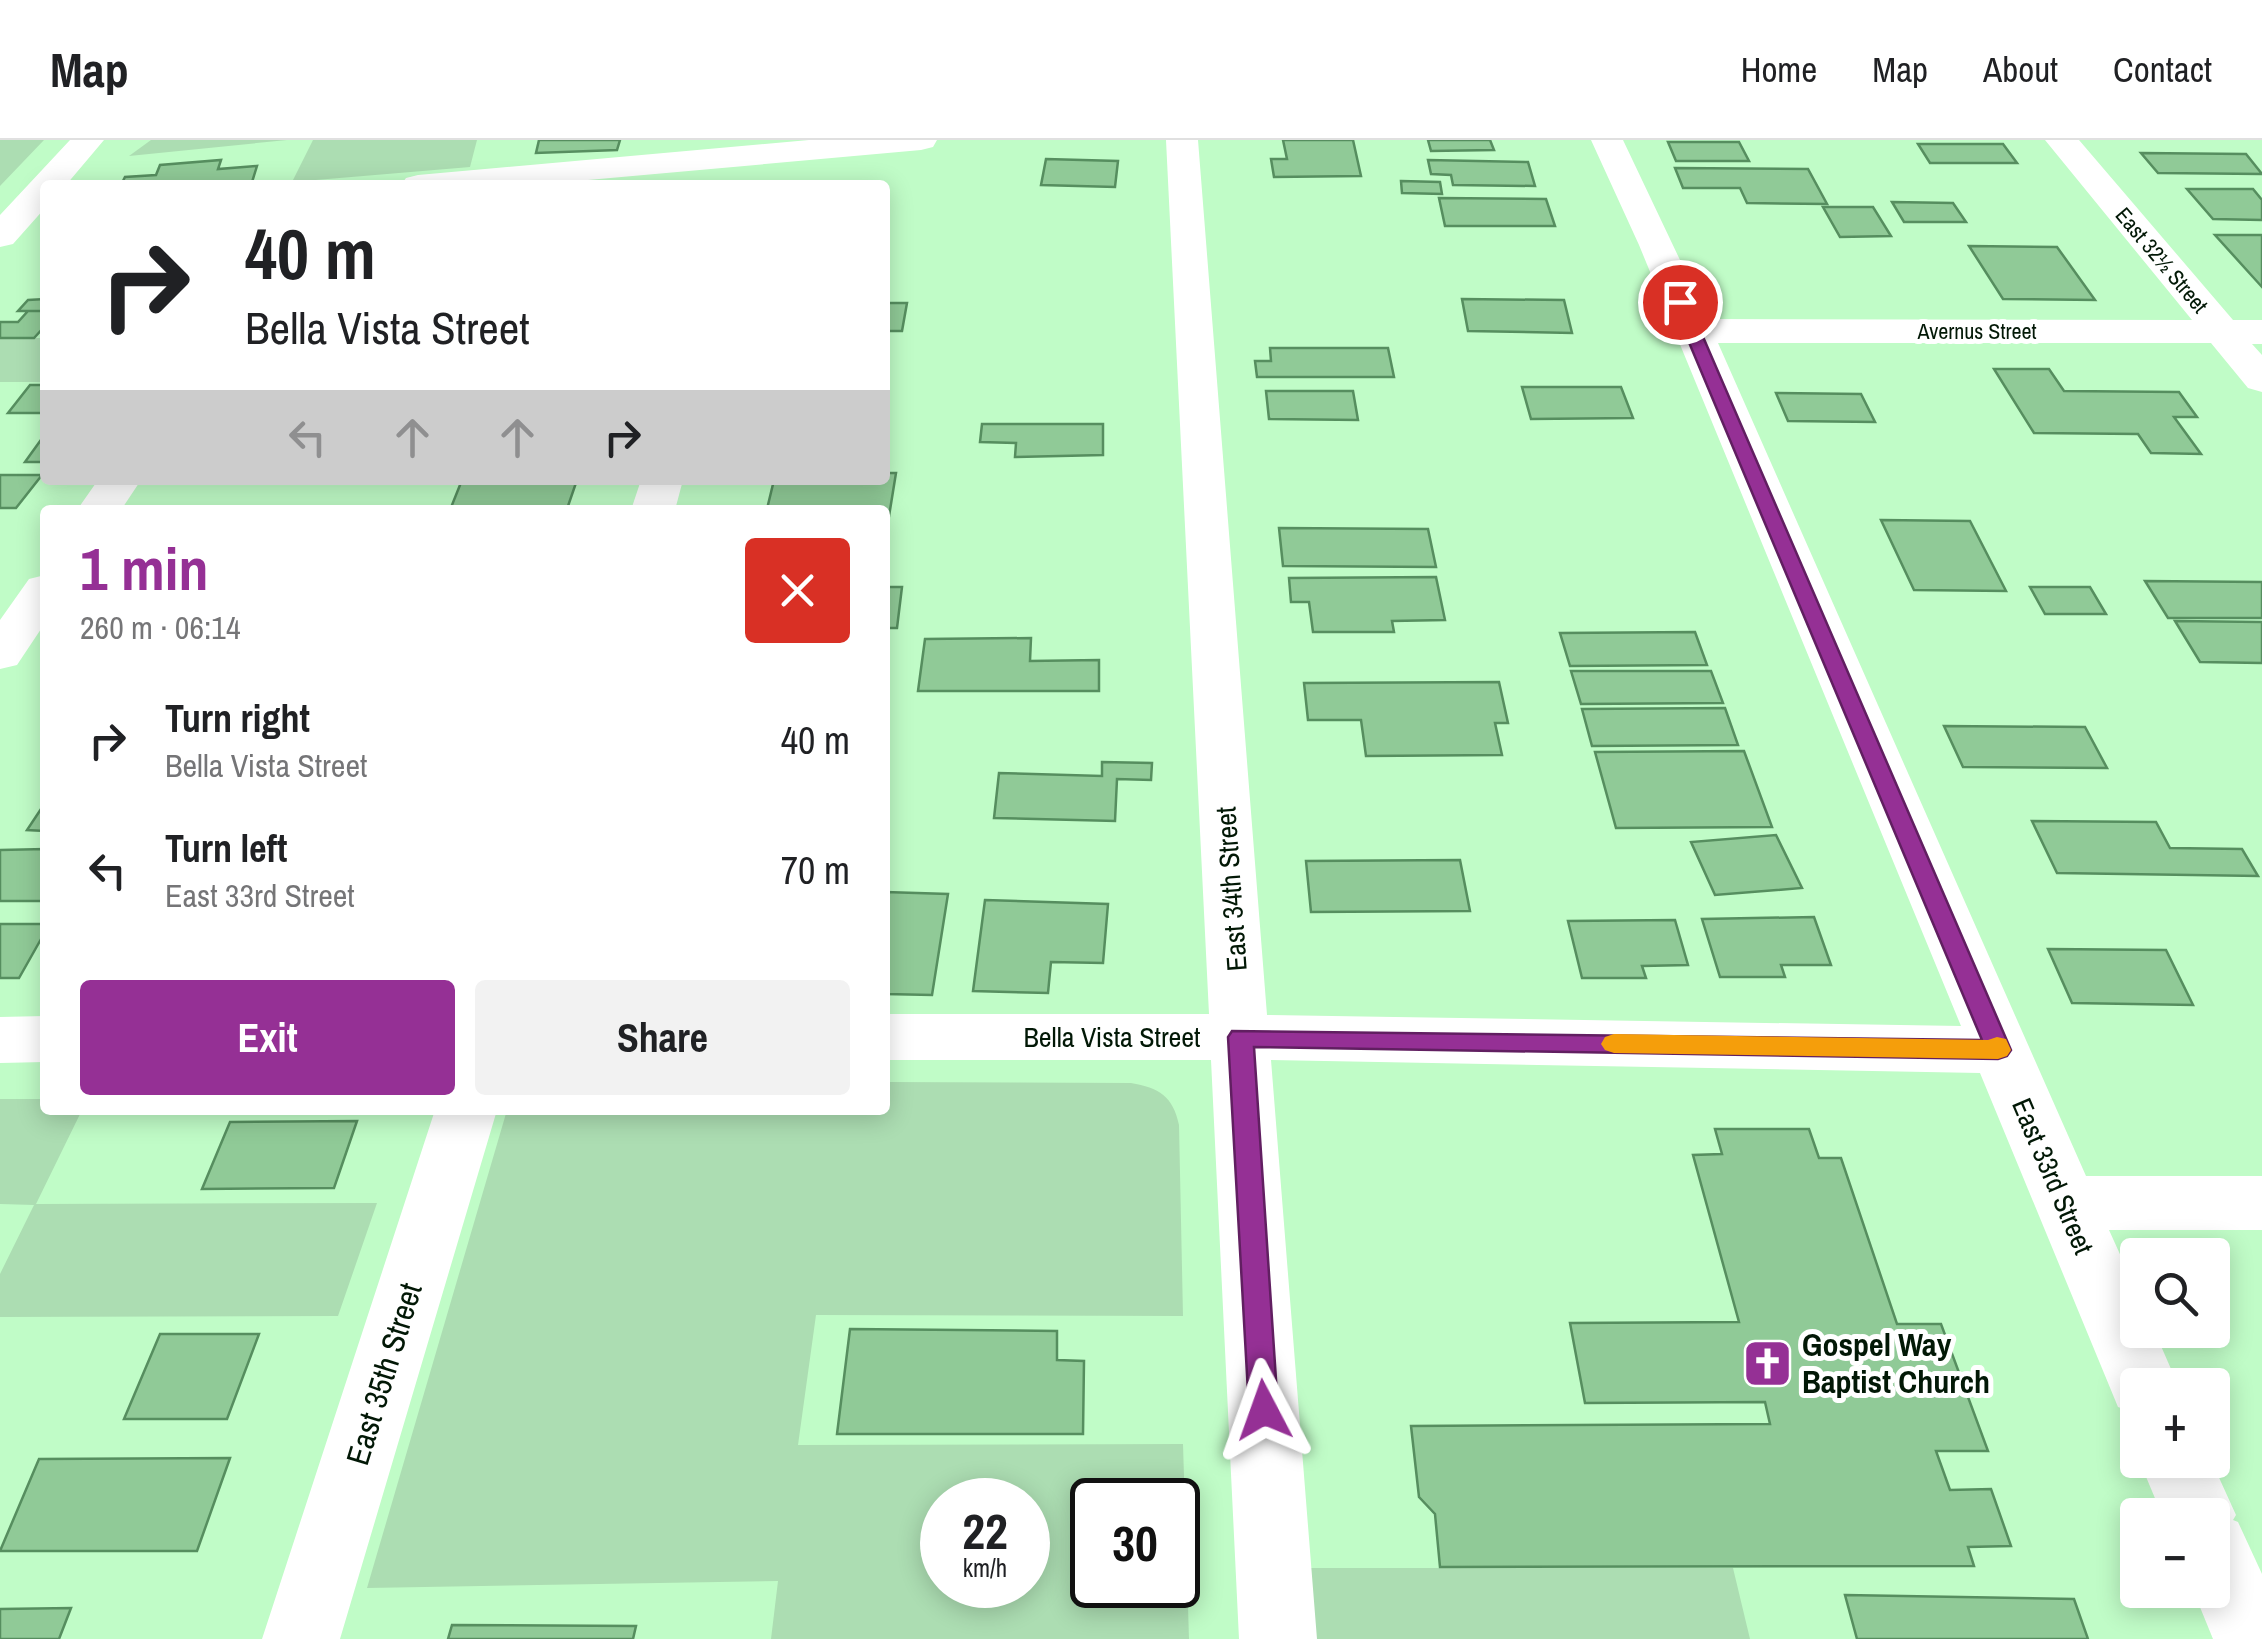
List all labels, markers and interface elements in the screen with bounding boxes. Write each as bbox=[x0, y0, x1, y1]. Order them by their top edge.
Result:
text: Map bbox=[50, 37, 129, 102]
text: Home bbox=[1741, 46, 1817, 93]
text: Map bbox=[1872, 46, 1928, 93]
text: About bbox=[1983, 46, 2058, 93]
text: Contact bbox=[2113, 46, 2212, 93]
street label: East 32½ Street bbox=[2109, 201, 2215, 319]
text: 40 m bbox=[245, 207, 376, 301]
icon: right bbox=[80, 220, 210, 350]
pin bbox=[1638, 260, 1723, 345]
icon: arrive bbox=[1653, 275, 1708, 330]
text: Bella Vista Street bbox=[245, 297, 530, 358]
street label: Avernus Street bbox=[1916, 316, 2037, 346]
icon: left bbox=[280, 410, 335, 465]
icon: ahead bbox=[385, 410, 440, 465]
icon: ahead bbox=[490, 410, 545, 465]
icon: right bbox=[595, 410, 650, 465]
text: 1 min bbox=[80, 528, 209, 609]
button: close bbox=[745, 538, 850, 643]
text: 260 m · 06:14 bbox=[80, 606, 240, 649]
text: Turn right bbox=[165, 693, 310, 744]
icon: right bbox=[80, 713, 135, 768]
text: 40 m bbox=[781, 715, 850, 766]
text: Bella Vista Street bbox=[165, 744, 367, 787]
street label: East 34th Street bbox=[1206, 806, 1256, 972]
text: Turn left bbox=[165, 823, 287, 874]
icon: left bbox=[80, 843, 135, 898]
text: 70 m bbox=[781, 845, 850, 896]
text: East 33rd Street bbox=[165, 874, 355, 917]
button: Exit bbox=[80, 980, 455, 1095]
button: Share bbox=[475, 980, 850, 1095]
street label: Bella Vista Street bbox=[1023, 1018, 1201, 1056]
street label: East 33rd Street bbox=[2003, 1092, 2103, 1260]
map controls bbox=[2120, 1238, 2230, 1608]
button: search bbox=[2120, 1238, 2230, 1348]
street label: East 35th Street bbox=[335, 1278, 432, 1470]
place label: Gospel Way Baptist Church bbox=[1802, 1323, 1990, 1403]
church icon: Gospel Way Baptist Church bbox=[1741, 1337, 1793, 1389]
position arrow bbox=[1212, 1358, 1316, 1462]
button: + bbox=[2120, 1368, 2230, 1478]
speed limit sign: 30 bbox=[1070, 1478, 1200, 1608]
text: 22 bbox=[962, 1497, 1008, 1565]
button: − bbox=[2120, 1498, 2230, 1608]
text: km/h bbox=[963, 1551, 1007, 1585]

